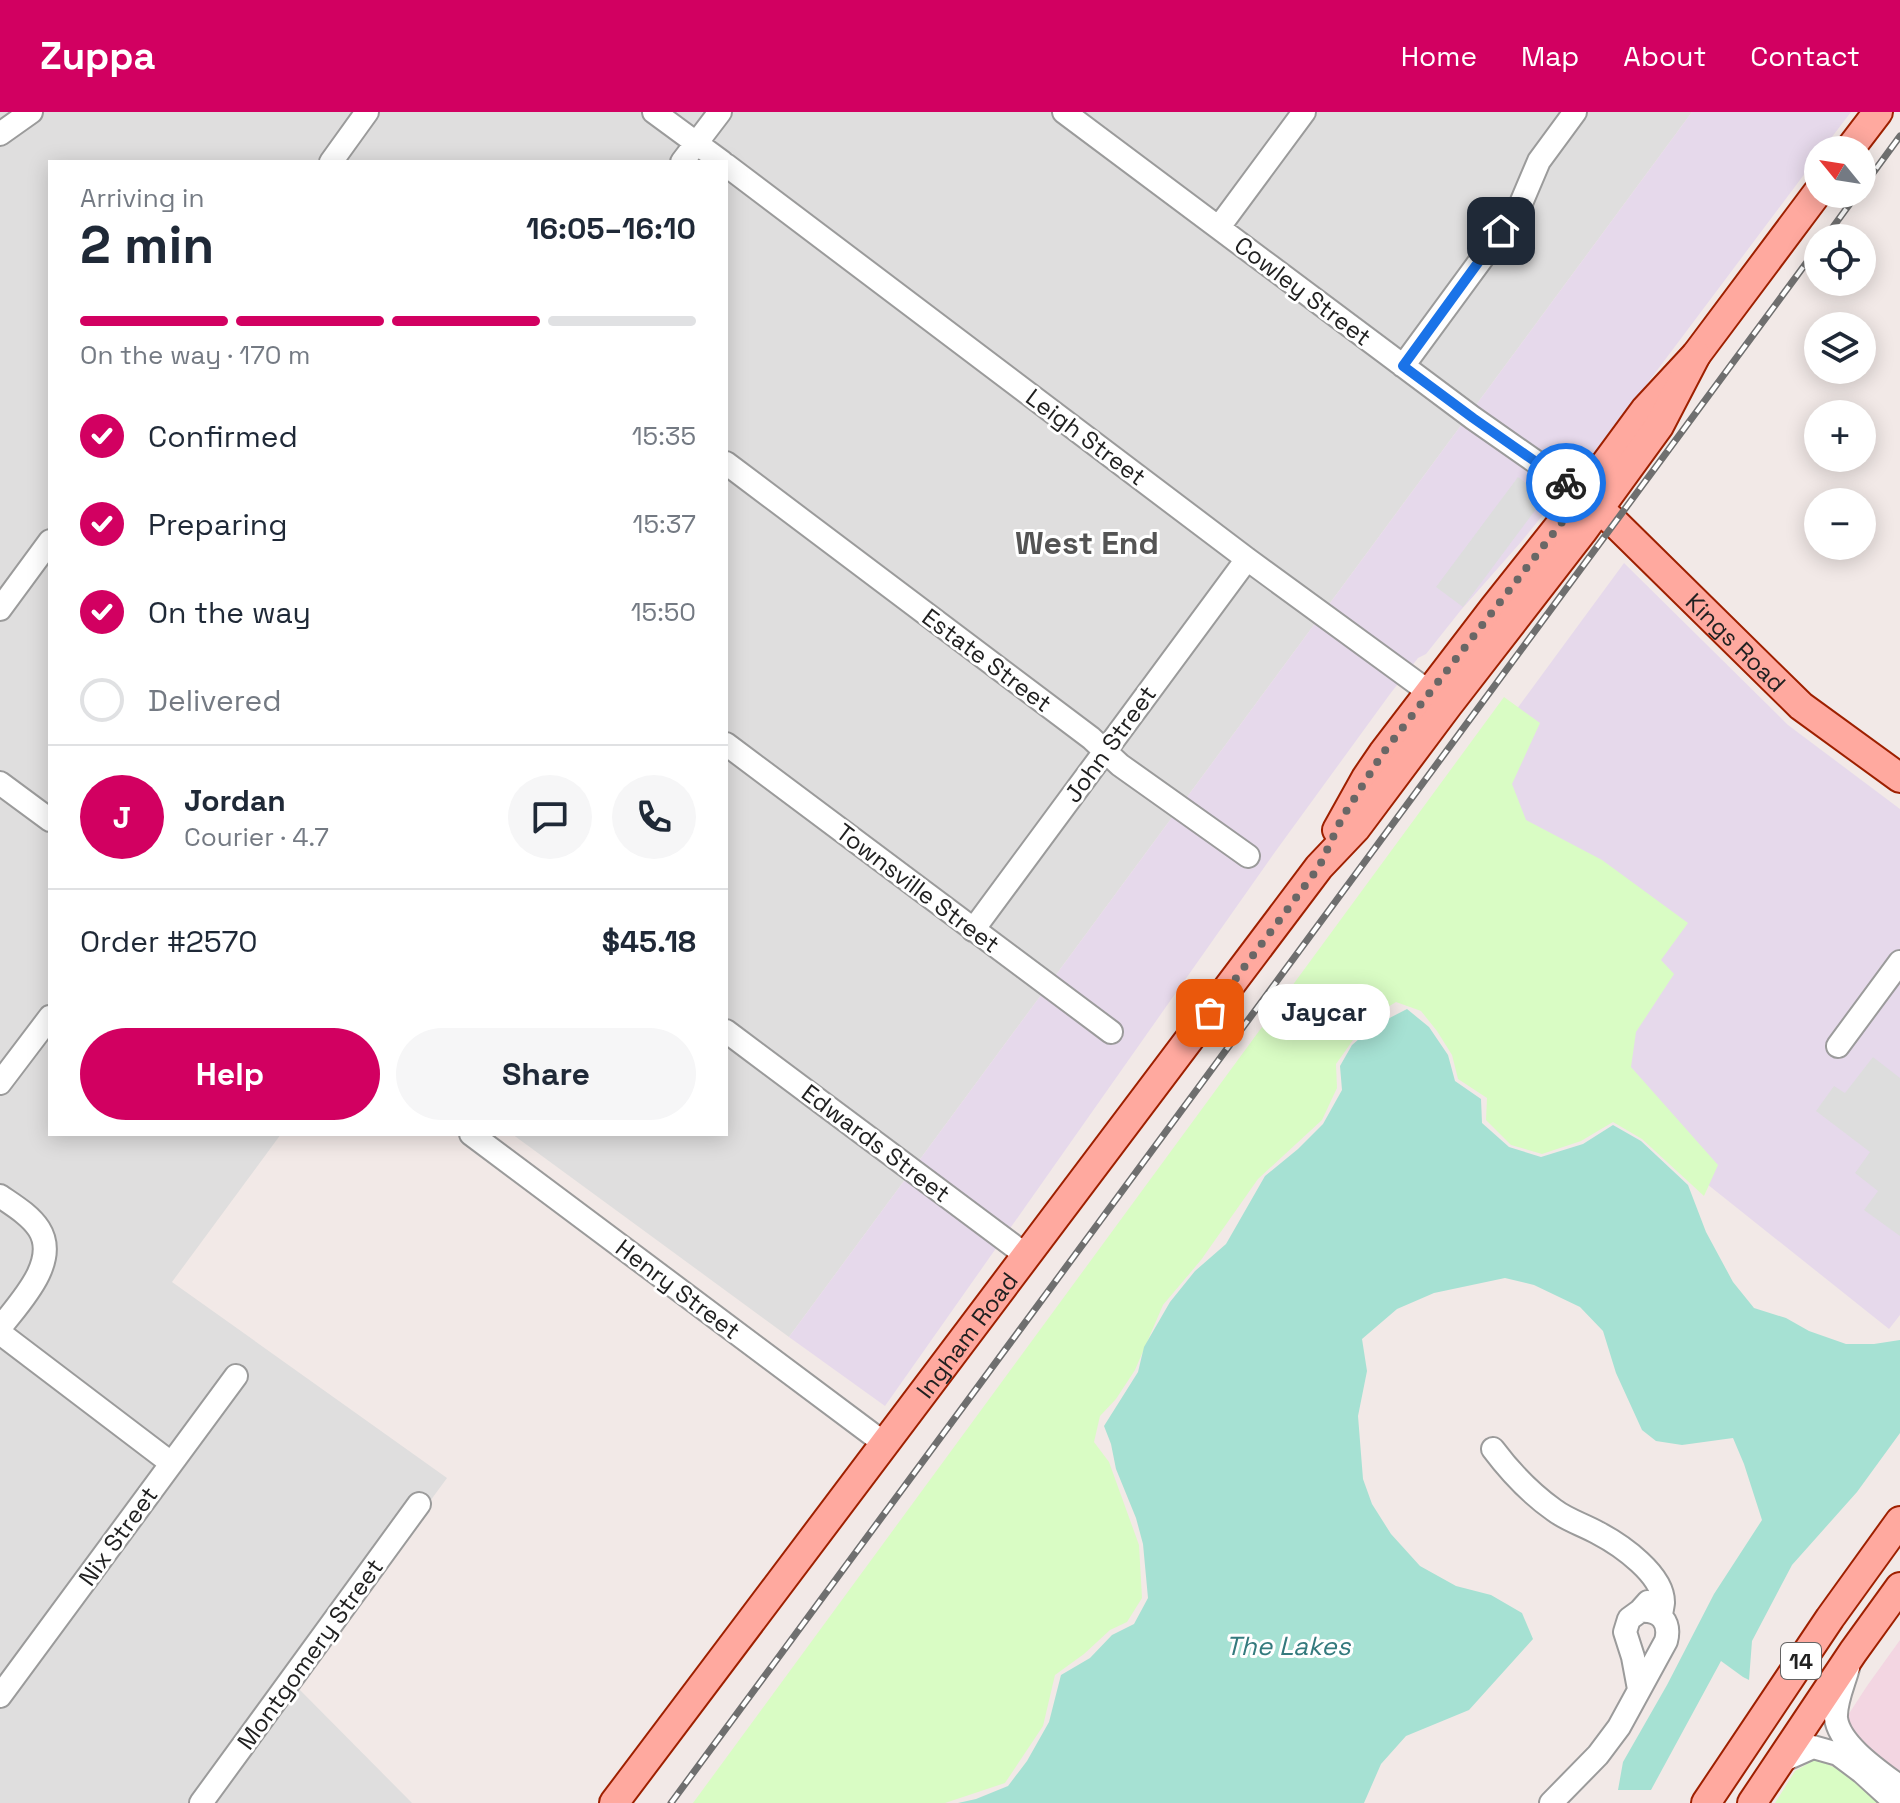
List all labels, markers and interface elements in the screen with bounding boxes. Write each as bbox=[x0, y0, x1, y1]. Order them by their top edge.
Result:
text: Zuppa bbox=[40, 32, 156, 80]
text: Home bbox=[1401, 38, 1477, 74]
text: Map bbox=[1521, 38, 1579, 74]
text: About bbox=[1623, 38, 1706, 74]
text: Contact bbox=[1750, 38, 1860, 74]
north arrow bbox=[1804, 136, 1876, 208]
map controls bbox=[1804, 136, 1876, 560]
text: Arriving in bbox=[80, 181, 204, 215]
pin bbox=[1467, 197, 1535, 265]
text: 16:05–16:10 bbox=[526, 209, 696, 248]
icon: home bbox=[1479, 209, 1523, 253]
text: 2 min bbox=[80, 212, 214, 278]
button: locate bbox=[1804, 224, 1876, 296]
street label: Cowley Street bbox=[1228, 229, 1378, 353]
button: layers bbox=[1804, 312, 1876, 384]
text: On the way · 170 m bbox=[80, 338, 310, 372]
street label: Leigh Street bbox=[1020, 382, 1152, 492]
button: + bbox=[1804, 400, 1876, 472]
icon: check bbox=[80, 414, 124, 458]
text: Confirmed bbox=[148, 417, 298, 456]
text: 15:35 bbox=[632, 419, 696, 453]
courier bbox=[1526, 443, 1606, 523]
icon: bike bbox=[1544, 461, 1588, 505]
button: − bbox=[1804, 488, 1876, 560]
icon: check bbox=[80, 502, 124, 546]
text: Preparing bbox=[148, 505, 287, 544]
text: 15:37 bbox=[633, 507, 696, 541]
district label: West End bbox=[1015, 523, 1159, 563]
street label: Kings Road bbox=[1679, 586, 1793, 698]
icon: check bbox=[80, 590, 124, 634]
text: On the way bbox=[148, 593, 311, 632]
text: 15:50 bbox=[631, 595, 696, 629]
street label: Estate Street bbox=[916, 601, 1058, 719]
street label: John Street bbox=[1057, 679, 1163, 809]
text: Delivered bbox=[148, 681, 282, 720]
button: chat bbox=[508, 775, 592, 859]
button: phone bbox=[612, 775, 696, 859]
text: Jordan bbox=[184, 781, 286, 820]
text: J bbox=[113, 798, 131, 837]
street label: Townsville Street bbox=[830, 816, 1006, 960]
text: Courier · 4.7 bbox=[184, 820, 329, 854]
text: Order #2570 bbox=[80, 922, 257, 961]
text: $45.18 bbox=[602, 922, 696, 961]
pin bbox=[1176, 979, 1244, 1047]
callout: Jaycar bbox=[1258, 985, 1390, 1041]
icon: bag bbox=[1188, 991, 1232, 1035]
text: Jaycar bbox=[1281, 995, 1367, 1029]
button: Help bbox=[80, 1028, 380, 1120]
button: Share bbox=[396, 1028, 696, 1120]
street label: Edwards Street bbox=[796, 1077, 956, 1209]
street label: Henry Street bbox=[610, 1232, 746, 1346]
street label: Ingham Road bbox=[909, 1266, 1024, 1404]
street label: Nix Street bbox=[71, 1480, 165, 1592]
street label: Montgomery Street bbox=[230, 1552, 390, 1756]
water label: The Lakes bbox=[1226, 1629, 1352, 1663]
road number: 14 bbox=[1781, 1643, 1821, 1679]

